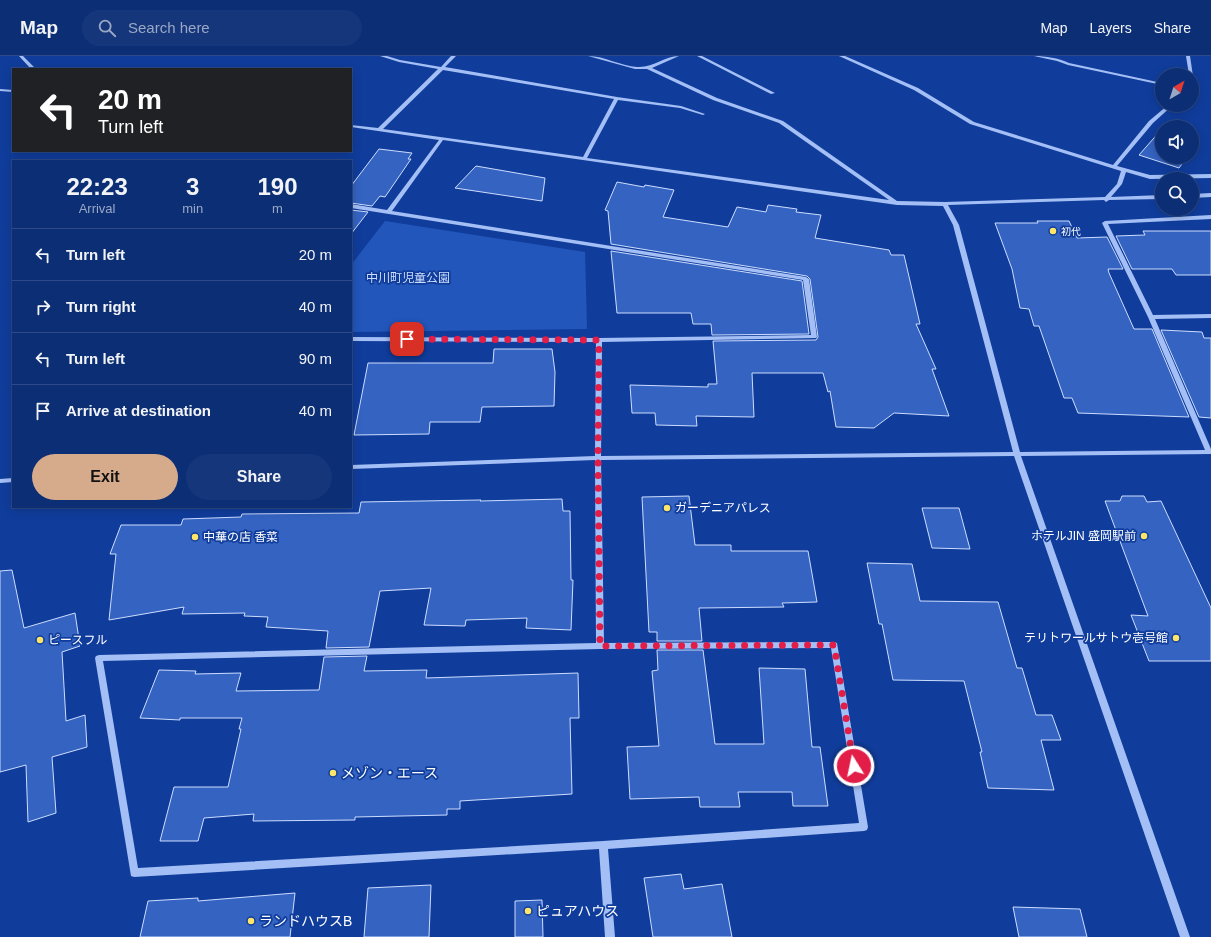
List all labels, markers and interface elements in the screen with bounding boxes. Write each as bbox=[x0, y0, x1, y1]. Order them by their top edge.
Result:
search box bbox=[82, 10, 362, 46]
text: Map bbox=[20, 17, 58, 38]
icon: search bbox=[96, 17, 118, 39]
text: Search here bbox=[128, 19, 210, 36]
text: Map bbox=[1040, 20, 1068, 36]
text: Layers bbox=[1090, 20, 1132, 36]
text: Share bbox=[1154, 20, 1191, 36]
north arrow bbox=[1155, 68, 1199, 112]
map controls bbox=[1155, 68, 1199, 216]
icon: left bbox=[32, 84, 84, 136]
text: 20 m bbox=[98, 84, 162, 115]
text: Turn left bbox=[98, 117, 163, 137]
button: sound bbox=[1155, 120, 1199, 164]
button: search bbox=[1155, 172, 1199, 216]
text: 22:23 bbox=[66, 173, 128, 200]
text: 3 bbox=[186, 173, 199, 200]
text: 190 bbox=[258, 173, 298, 200]
text: Arrival bbox=[79, 201, 116, 216]
text: min bbox=[182, 201, 203, 216]
text: m bbox=[272, 201, 283, 216]
marker: 初代 bbox=[1048, 226, 1058, 236]
place label: 初代 bbox=[1061, 226, 1081, 237]
icon: left bbox=[32, 244, 54, 266]
text: Turn left bbox=[66, 246, 125, 263]
text: 20 m bbox=[299, 246, 332, 263]
park label: 中川町児童公園 bbox=[366, 271, 450, 285]
icon: right bbox=[32, 296, 54, 318]
text: Turn right bbox=[66, 298, 136, 315]
text: 40 m bbox=[299, 298, 332, 315]
pin bbox=[390, 322, 424, 356]
icon: arrive bbox=[396, 328, 418, 350]
icon: left bbox=[32, 348, 54, 370]
text: Turn left bbox=[66, 350, 125, 367]
text: 90 m bbox=[299, 350, 332, 367]
icon: arrive bbox=[32, 400, 54, 422]
text: Arrive at destination bbox=[66, 402, 211, 419]
text: 40 m bbox=[299, 402, 332, 419]
button: Exit bbox=[32, 454, 178, 500]
button: Share bbox=[186, 454, 332, 500]
place label: ガーデニアパレス bbox=[675, 501, 771, 515]
marker: ガーデニアパレス bbox=[662, 503, 672, 513]
place label: ホテルJIN 盛岡駅前 bbox=[1031, 529, 1136, 543]
place label: 中華の店 香菜 bbox=[203, 530, 278, 544]
marker: ホテルJIN 盛岡駅前 bbox=[1139, 531, 1149, 541]
marker: 中華の店 香菜 bbox=[190, 532, 200, 542]
place label: テリトワールサトウ壱号館 bbox=[1024, 631, 1168, 645]
place label: ピースフル bbox=[48, 633, 107, 647]
marker: テリトワールサトウ壱号館 bbox=[1171, 633, 1181, 643]
marker: ピースフル bbox=[35, 635, 45, 645]
position arrow bbox=[833, 745, 875, 787]
place label: メゾン・エース bbox=[341, 765, 438, 781]
marker: メゾン・エース bbox=[328, 768, 338, 778]
place label: ピュアハウス bbox=[536, 903, 619, 919]
marker: ピュアハウス bbox=[523, 906, 533, 916]
place label: ランドハウスB bbox=[259, 913, 352, 929]
marker: ランドハウスB bbox=[246, 916, 256, 926]

